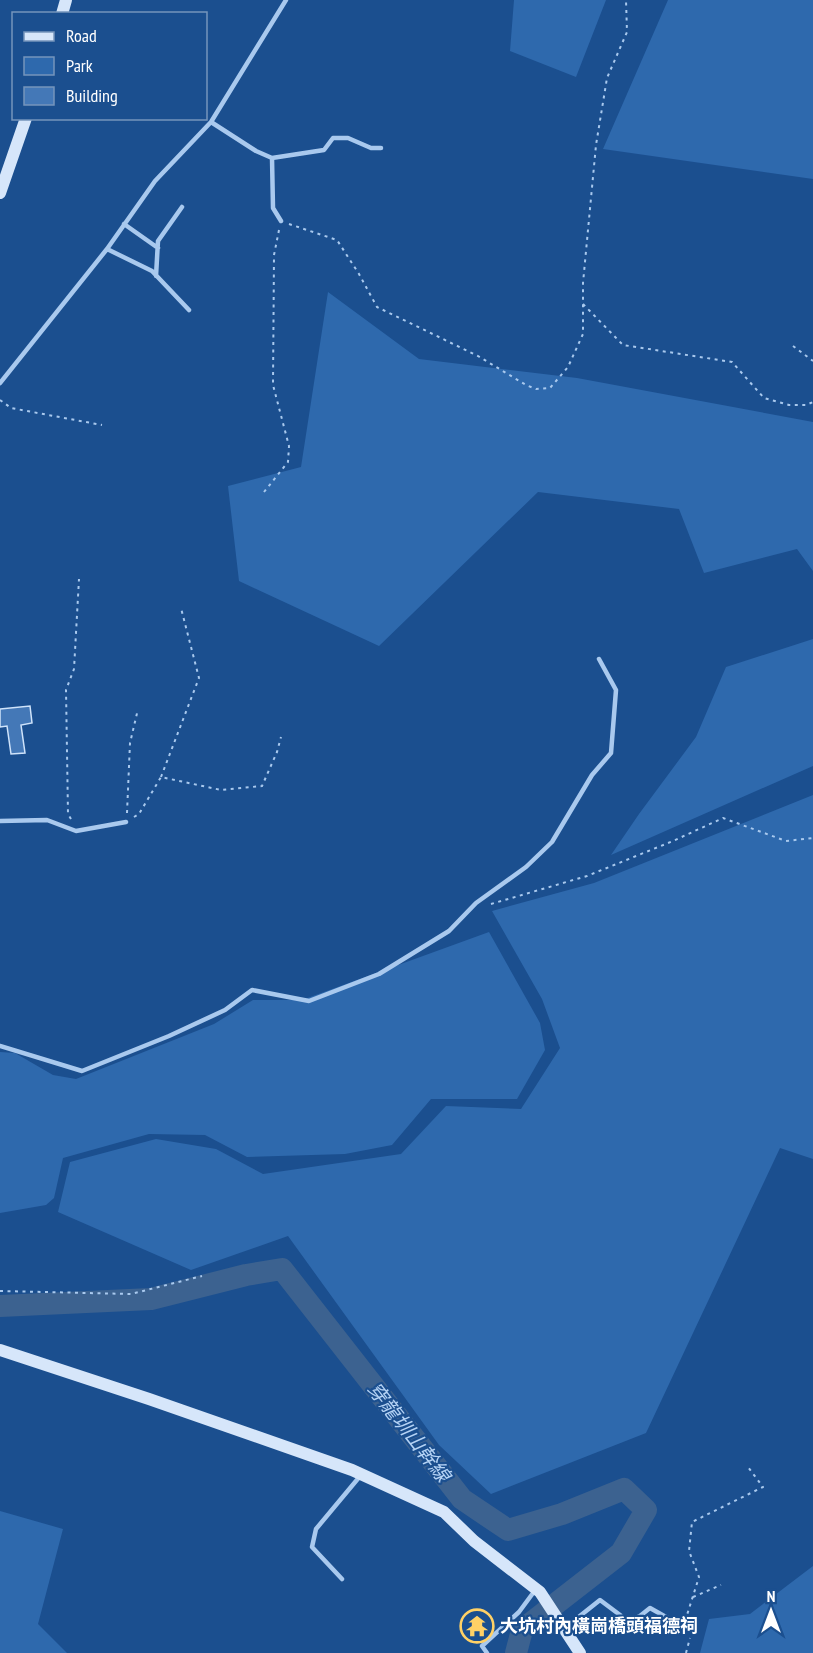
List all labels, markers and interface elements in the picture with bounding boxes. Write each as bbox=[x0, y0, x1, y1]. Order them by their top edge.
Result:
legend bbox=[12, 12, 207, 120]
text: Road bbox=[66, 24, 97, 47]
text: Park bbox=[66, 54, 93, 77]
text: Building bbox=[66, 84, 118, 107]
water label: 穿龍圳山幹線 bbox=[362, 1377, 457, 1489]
north arrow bbox=[741, 1581, 801, 1641]
text: N bbox=[767, 1586, 775, 1606]
temple icon: 大坑村內橫崗橋頭福德祠 bbox=[459, 1608, 495, 1644]
place label: 大坑村內橫崗橋頭福德祠 bbox=[500, 1614, 698, 1637]

